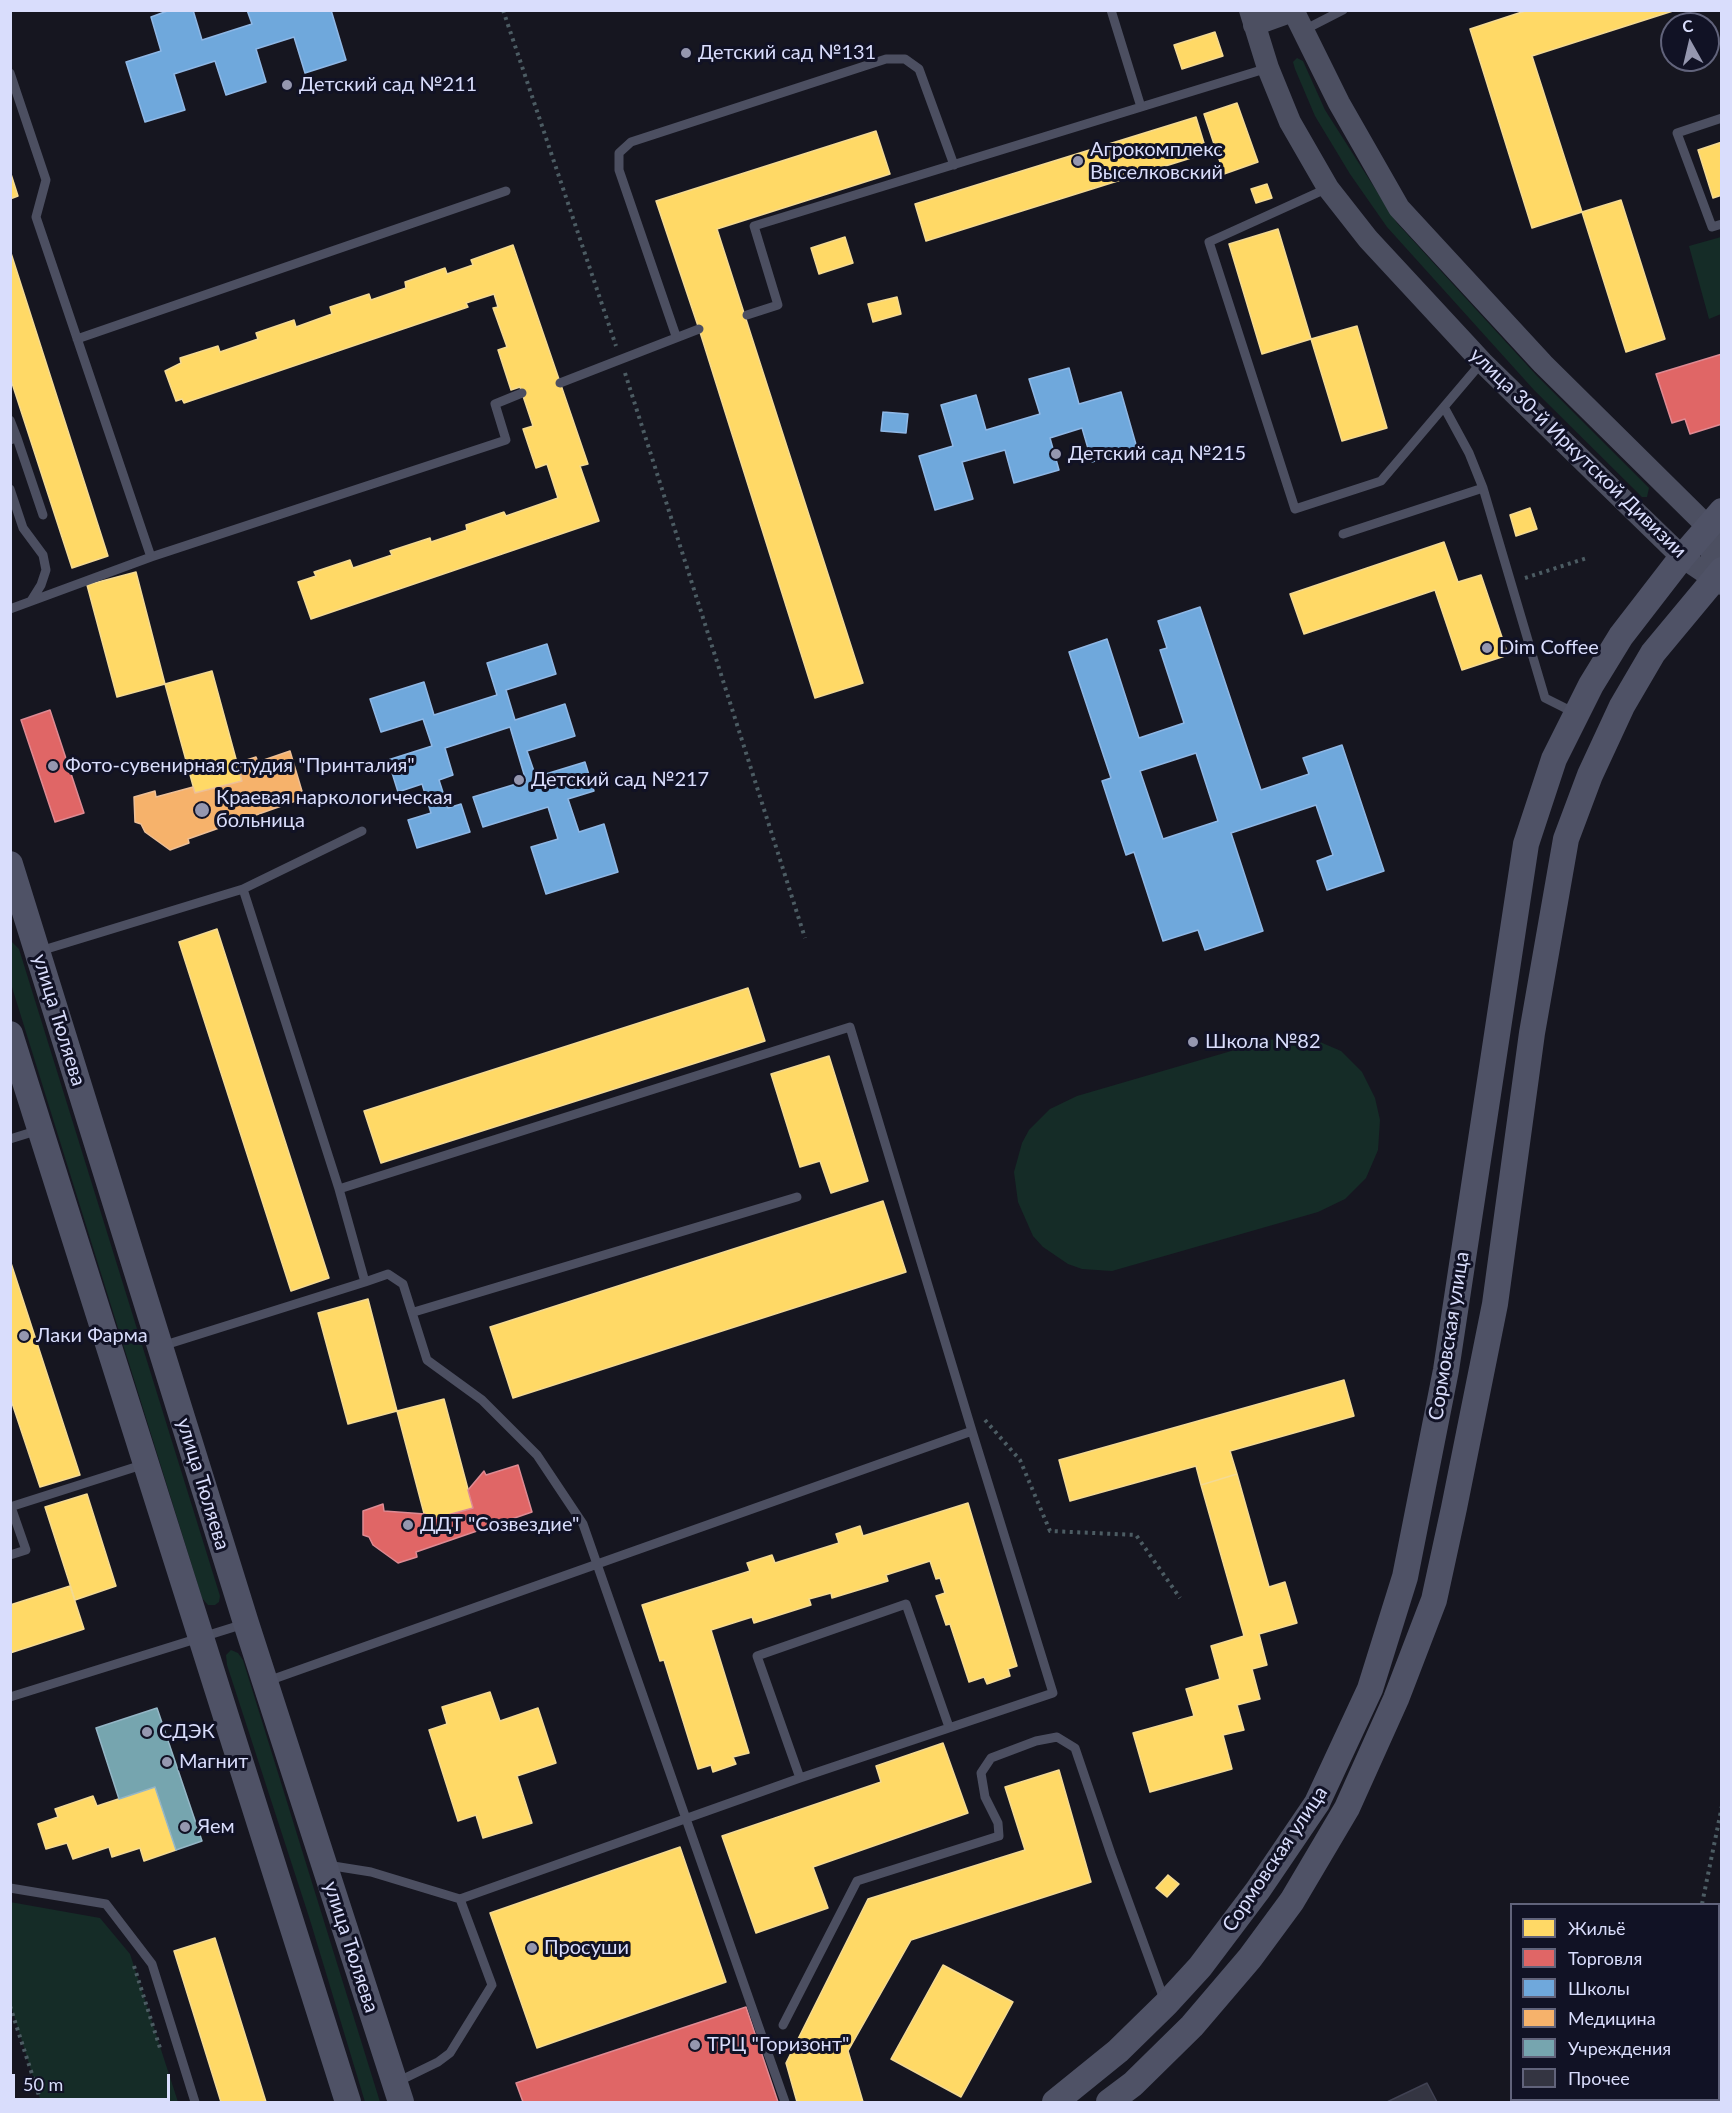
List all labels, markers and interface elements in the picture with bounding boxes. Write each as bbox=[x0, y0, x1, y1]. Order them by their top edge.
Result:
north arrow bbox=[1660, 12, 1720, 72]
text: С bbox=[1681, 16, 1694, 36]
place label: Детский сад №131 bbox=[698, 41, 876, 65]
marker: Детский сад №131 bbox=[679, 46, 693, 60]
place label: Детский сад №211 bbox=[299, 73, 477, 97]
marker: Детский сад №211 bbox=[280, 78, 294, 92]
place label: Агрокомплекс Выселковский bbox=[1090, 138, 1223, 185]
marker: Агрокомплекс Выселковский bbox=[1071, 154, 1085, 168]
street label: улица 30-й Иркутской Дивизии bbox=[1465, 343, 1691, 563]
place label: Детский сад №215 bbox=[1068, 442, 1246, 466]
marker: Детский сад №215 bbox=[1049, 447, 1063, 461]
place label: Dim Coffee bbox=[1499, 636, 1599, 660]
marker: Dim Coffee bbox=[1480, 641, 1494, 655]
place label: Фото-сувенирная студия "Принталия" bbox=[65, 754, 415, 778]
marker: Фото-сувенирная студия "Принталия" bbox=[46, 759, 60, 773]
place label: Детский сад №217 bbox=[531, 768, 709, 792]
marker: Детский сад №217 bbox=[512, 773, 526, 787]
place label: Краевая наркологическая больница bbox=[216, 786, 453, 833]
marker: Краевая наркологическая больница bbox=[193, 801, 211, 819]
street label: улица Тюляева bbox=[28, 951, 90, 1089]
place label: Школа №82 bbox=[1205, 1030, 1320, 1054]
marker: Школа №82 bbox=[1186, 1035, 1200, 1049]
street label: Сормовская улица bbox=[1424, 1250, 1474, 1422]
place label: Лаки Фарма bbox=[36, 1324, 148, 1348]
marker: Лаки Фарма bbox=[17, 1329, 31, 1343]
street label: улица Тюляева bbox=[172, 1415, 234, 1553]
place label: ДДТ "Созвездие" bbox=[420, 1513, 579, 1537]
marker: ДДТ "Созвездие" bbox=[401, 1518, 415, 1532]
place label: СДЭК bbox=[159, 1720, 215, 1744]
marker: СДЭК bbox=[140, 1725, 154, 1739]
place label: Магнит bbox=[179, 1750, 248, 1774]
marker: Магнит bbox=[160, 1755, 174, 1769]
street label: Сормовская улица bbox=[1217, 1782, 1333, 1936]
place label: Яем bbox=[197, 1815, 235, 1839]
marker: Яем bbox=[178, 1820, 192, 1834]
street label: улица Тюляева bbox=[318, 1878, 384, 2016]
legend bbox=[1510, 1903, 1720, 2101]
text: Жильё bbox=[1568, 1917, 1626, 1939]
place label: Просуши bbox=[544, 1936, 629, 1960]
marker: Просуши bbox=[525, 1941, 539, 1955]
text: Торговля bbox=[1568, 1947, 1642, 1969]
text: Школы bbox=[1568, 1977, 1630, 1999]
text: Медицина bbox=[1568, 2007, 1656, 2029]
place label: ТРЦ "Горизонт" bbox=[707, 2033, 849, 2057]
text: Учреждения bbox=[1568, 2037, 1671, 2059]
marker: ТРЦ "Горизонт" bbox=[688, 2038, 702, 2052]
scale bar bbox=[15, 2062, 172, 2100]
text: Прочее bbox=[1568, 2067, 1630, 2089]
text: 50 m bbox=[23, 2073, 63, 2095]

